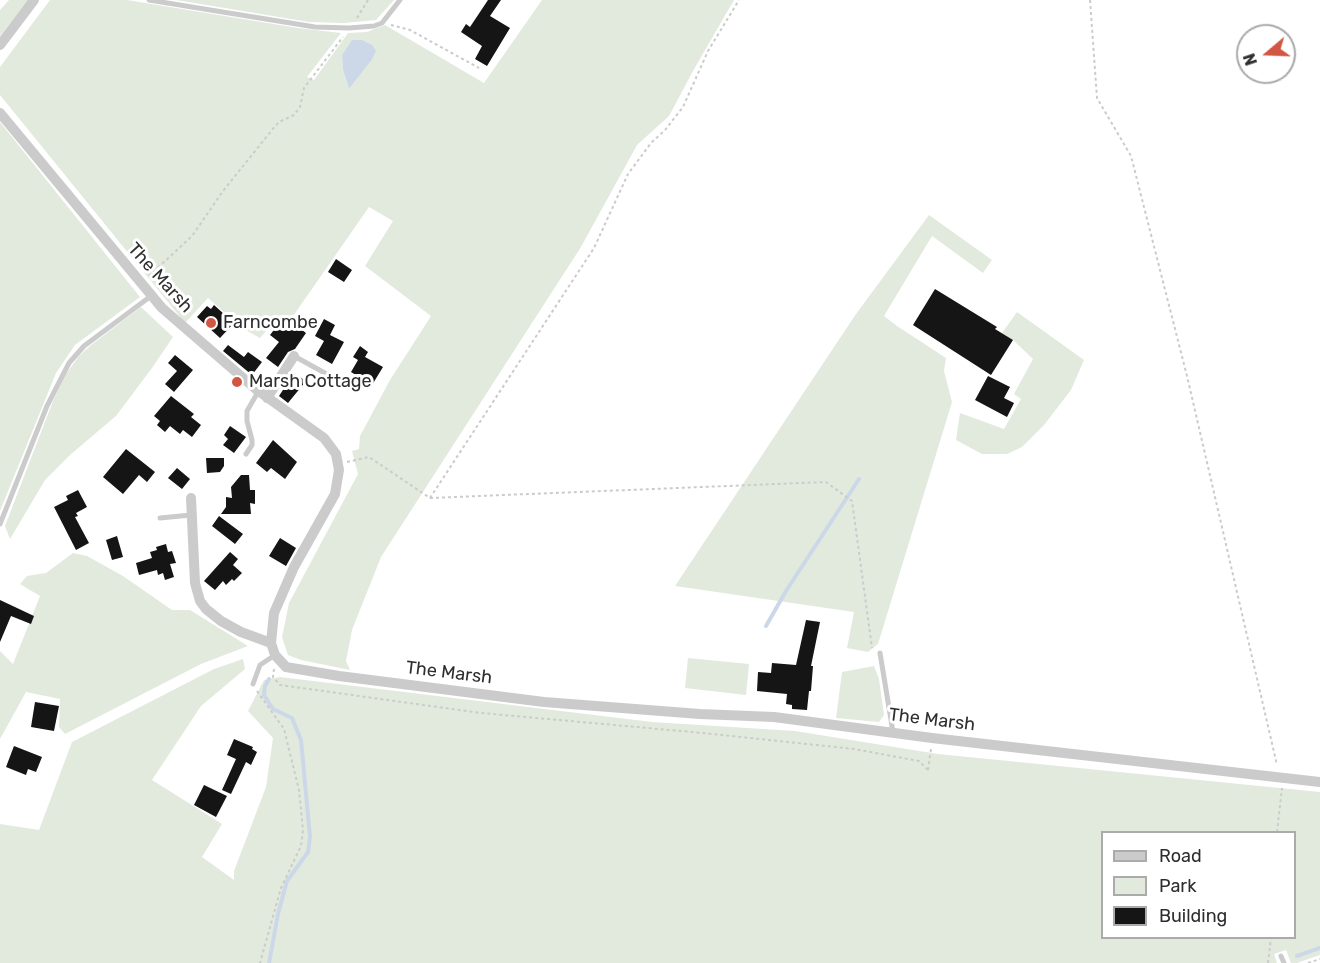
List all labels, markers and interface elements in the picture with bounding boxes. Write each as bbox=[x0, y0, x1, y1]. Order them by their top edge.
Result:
north arrow bbox=[1236, 24, 1296, 84]
text: N bbox=[1240, 51, 1261, 68]
street label: The Marsh bbox=[123, 239, 197, 317]
place label: Farncombe bbox=[223, 312, 318, 334]
marker: Farncombe bbox=[204, 316, 218, 330]
place label: Marsh Cottage bbox=[249, 371, 372, 393]
marker: Marsh Cottage bbox=[230, 375, 244, 389]
street label: The Marsh bbox=[405, 657, 493, 689]
street label: The Marsh bbox=[888, 704, 976, 736]
legend bbox=[1101, 831, 1296, 939]
text: Road bbox=[1159, 845, 1202, 867]
text: Park bbox=[1159, 875, 1196, 897]
text: Building bbox=[1159, 905, 1227, 927]

